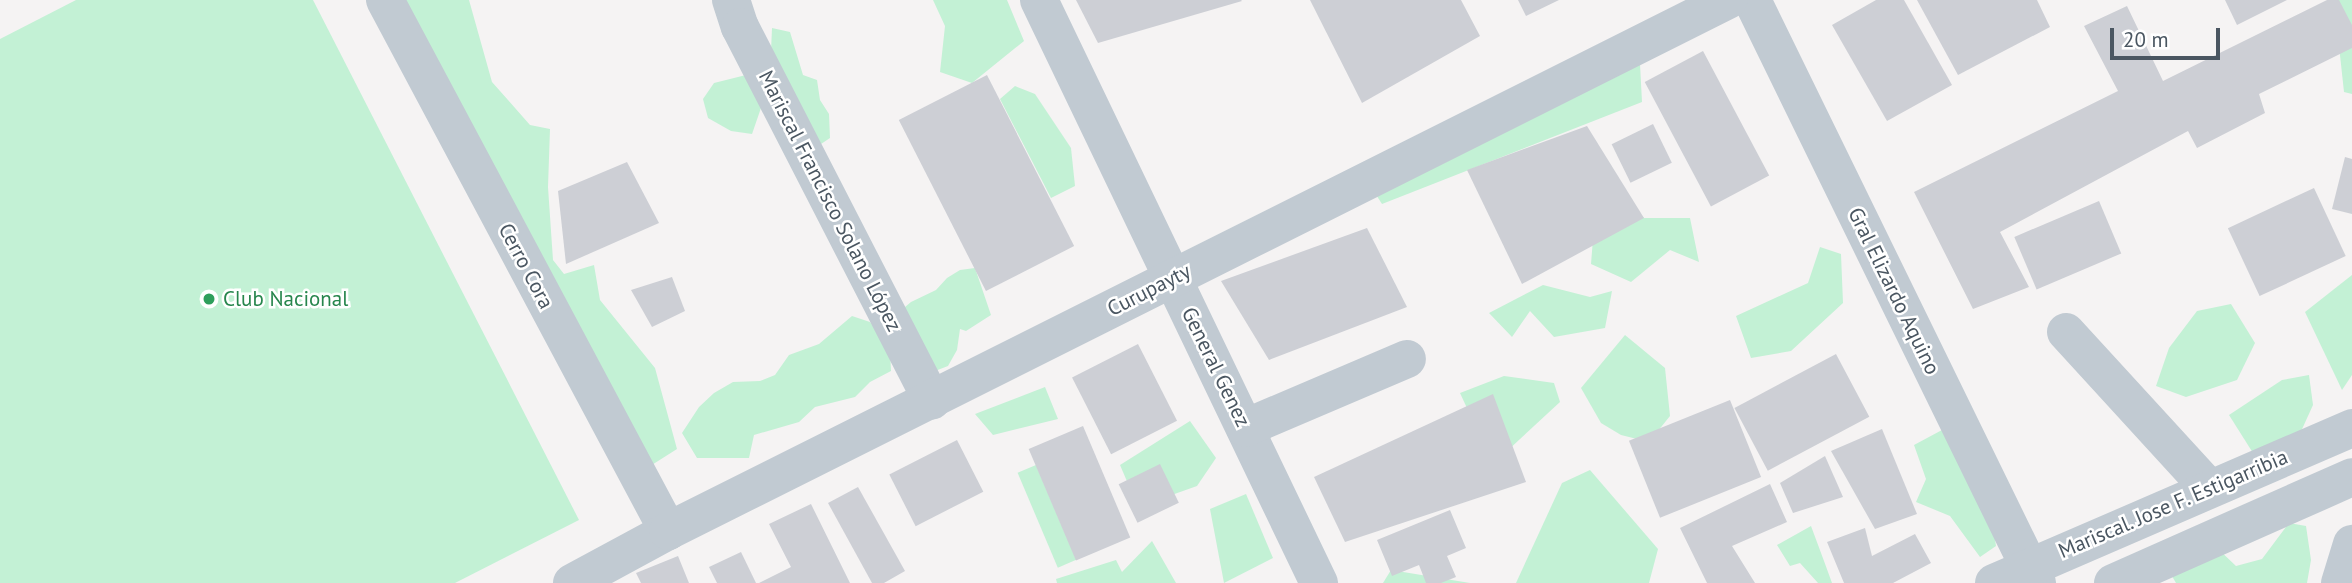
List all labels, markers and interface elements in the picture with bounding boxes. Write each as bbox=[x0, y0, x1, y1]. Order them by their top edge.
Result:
scale bar bbox=[2114, 14, 2224, 58]
text: 20 m bbox=[2123, 26, 2169, 53]
street label: Mariscal Francisco Solano López bbox=[753, 66, 907, 336]
street label: Gral Elizardo Aquino bbox=[1843, 203, 1945, 379]
street label: Cerro Cora bbox=[493, 219, 559, 313]
street label: Curupayty bbox=[1103, 258, 1195, 322]
place label: Club Nacional bbox=[223, 286, 348, 312]
marker: Club Nacional bbox=[201, 291, 217, 307]
street label: General Genez bbox=[1176, 303, 1256, 431]
street label: Mariscal. Jose F. Estigarribia bbox=[2053, 444, 2293, 564]

